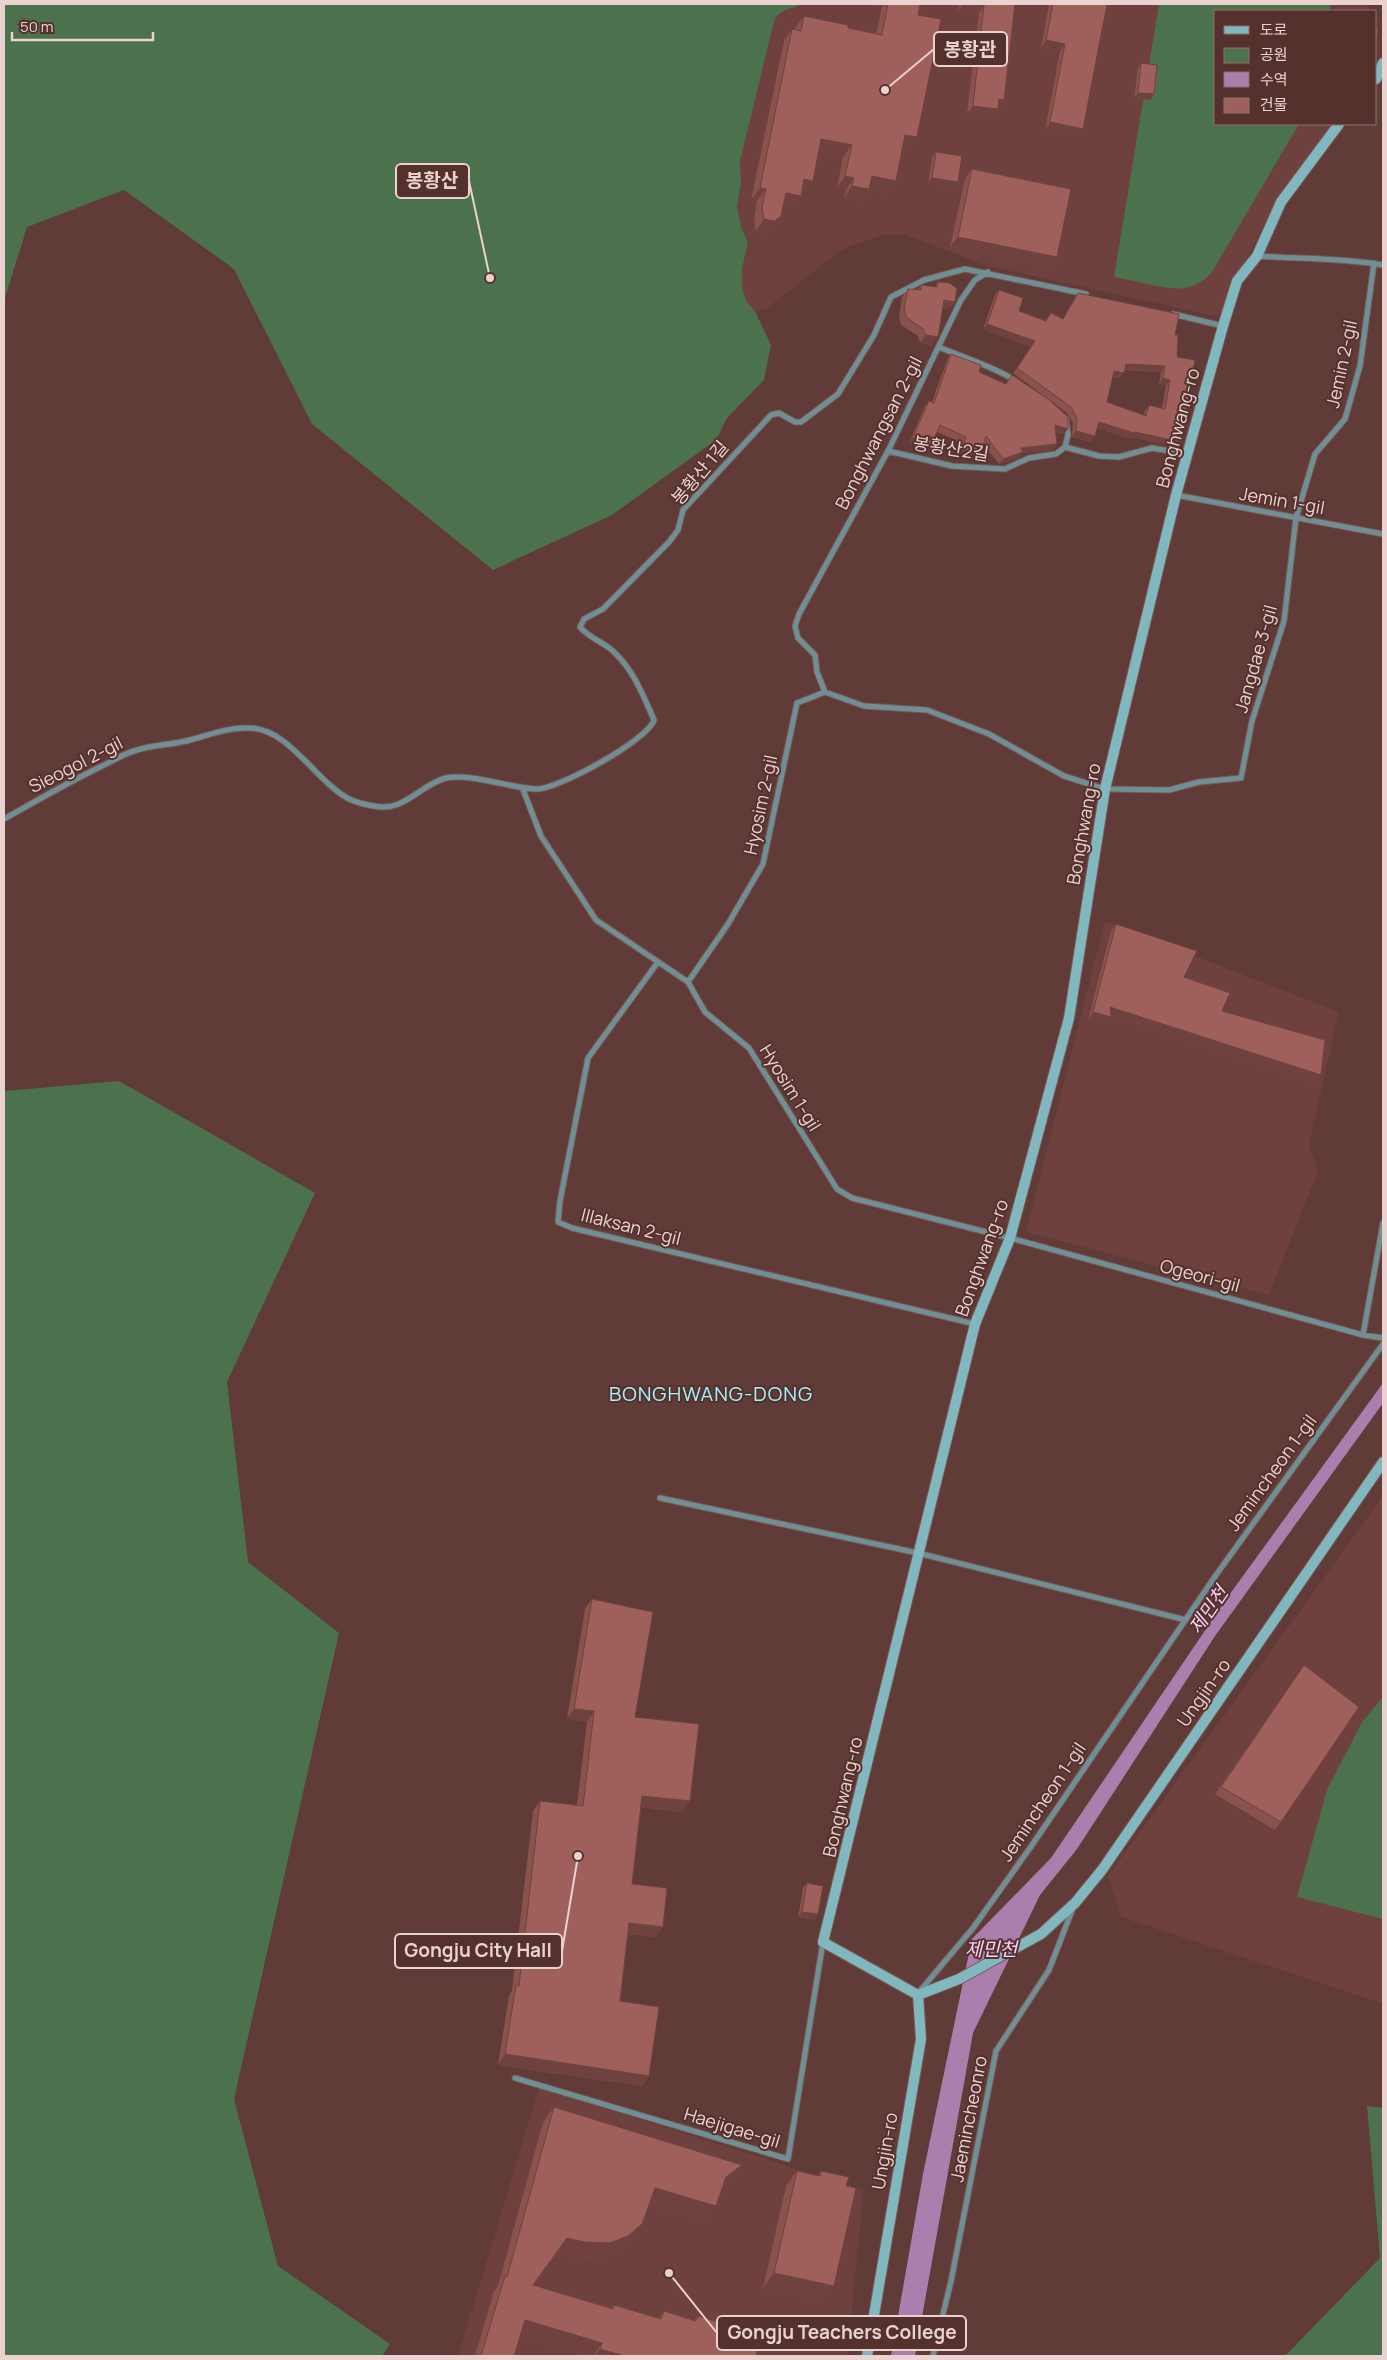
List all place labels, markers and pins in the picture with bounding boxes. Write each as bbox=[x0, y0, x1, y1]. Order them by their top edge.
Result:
callout: 봉황관 bbox=[934, 32, 1007, 66]
callout: 봉황산 bbox=[396, 164, 469, 198]
callout: Gongju City Hall bbox=[395, 1934, 562, 1968]
callout: Gongju Teachers College bbox=[717, 2316, 966, 2350]

